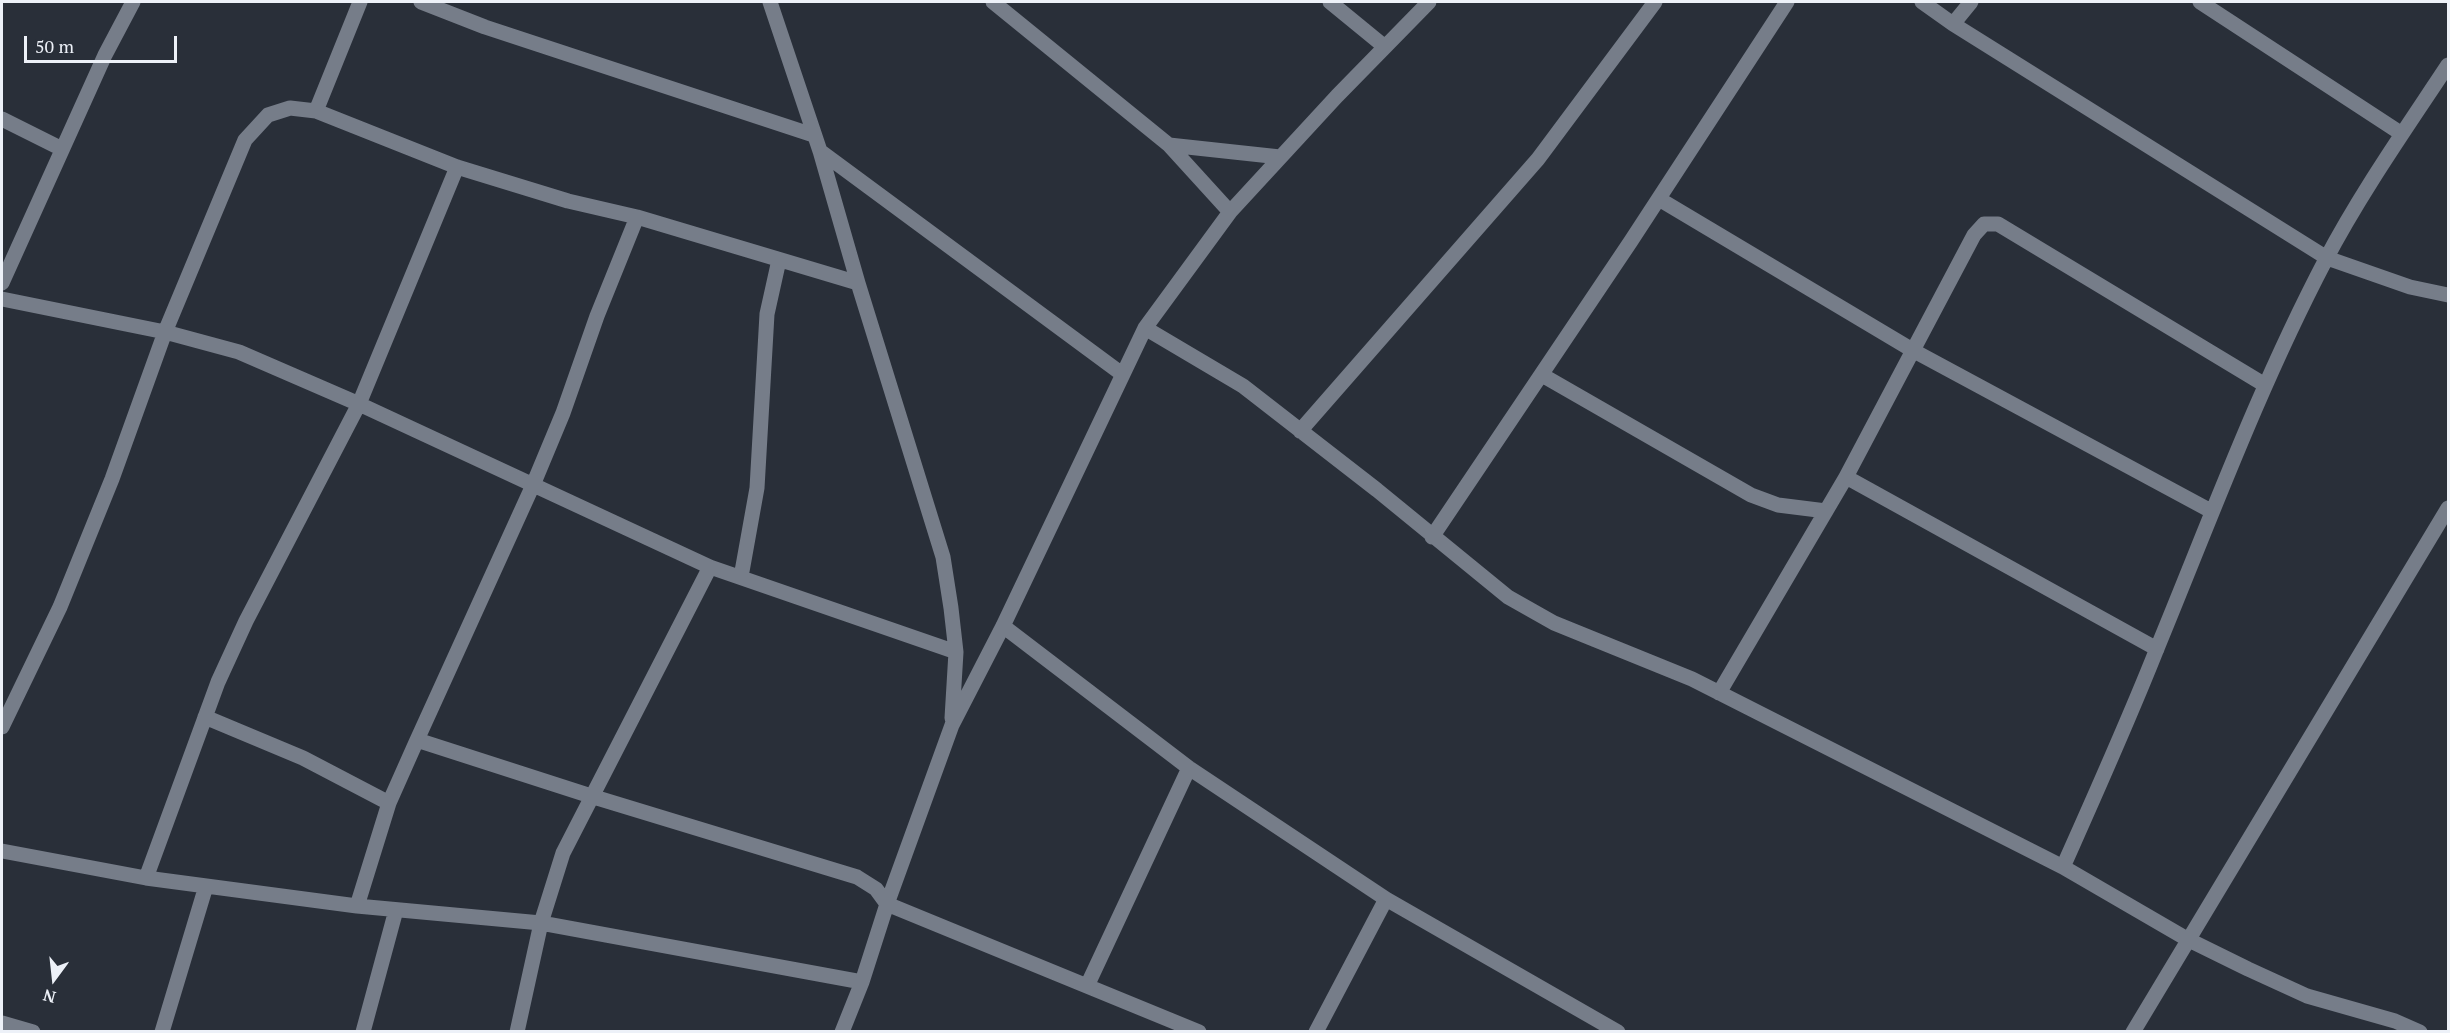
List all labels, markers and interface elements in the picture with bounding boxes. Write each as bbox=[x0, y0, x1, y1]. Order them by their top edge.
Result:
scale bar bbox=[27, 24, 180, 62]
text: 50 m bbox=[35, 34, 74, 58]
north arrow bbox=[24, 949, 84, 1009]
text: N bbox=[41, 984, 58, 1009]

